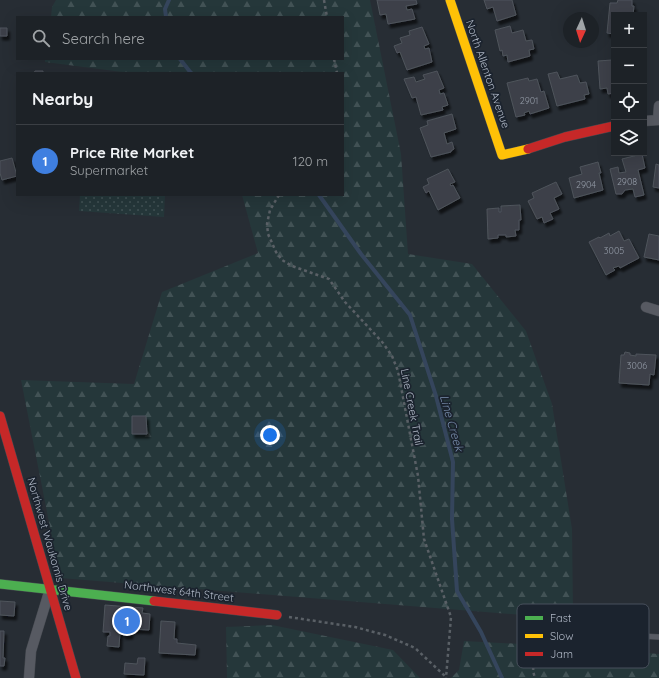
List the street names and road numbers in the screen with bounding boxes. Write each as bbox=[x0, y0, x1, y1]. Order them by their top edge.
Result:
street label: North Allenton Avenue bbox=[463, 18, 513, 130]
street label: Line Creek Trail bbox=[398, 367, 426, 447]
street label: Northwest Waukomis Drive bbox=[24, 476, 76, 612]
street label: Northwest 64th Street bbox=[123, 577, 235, 605]

